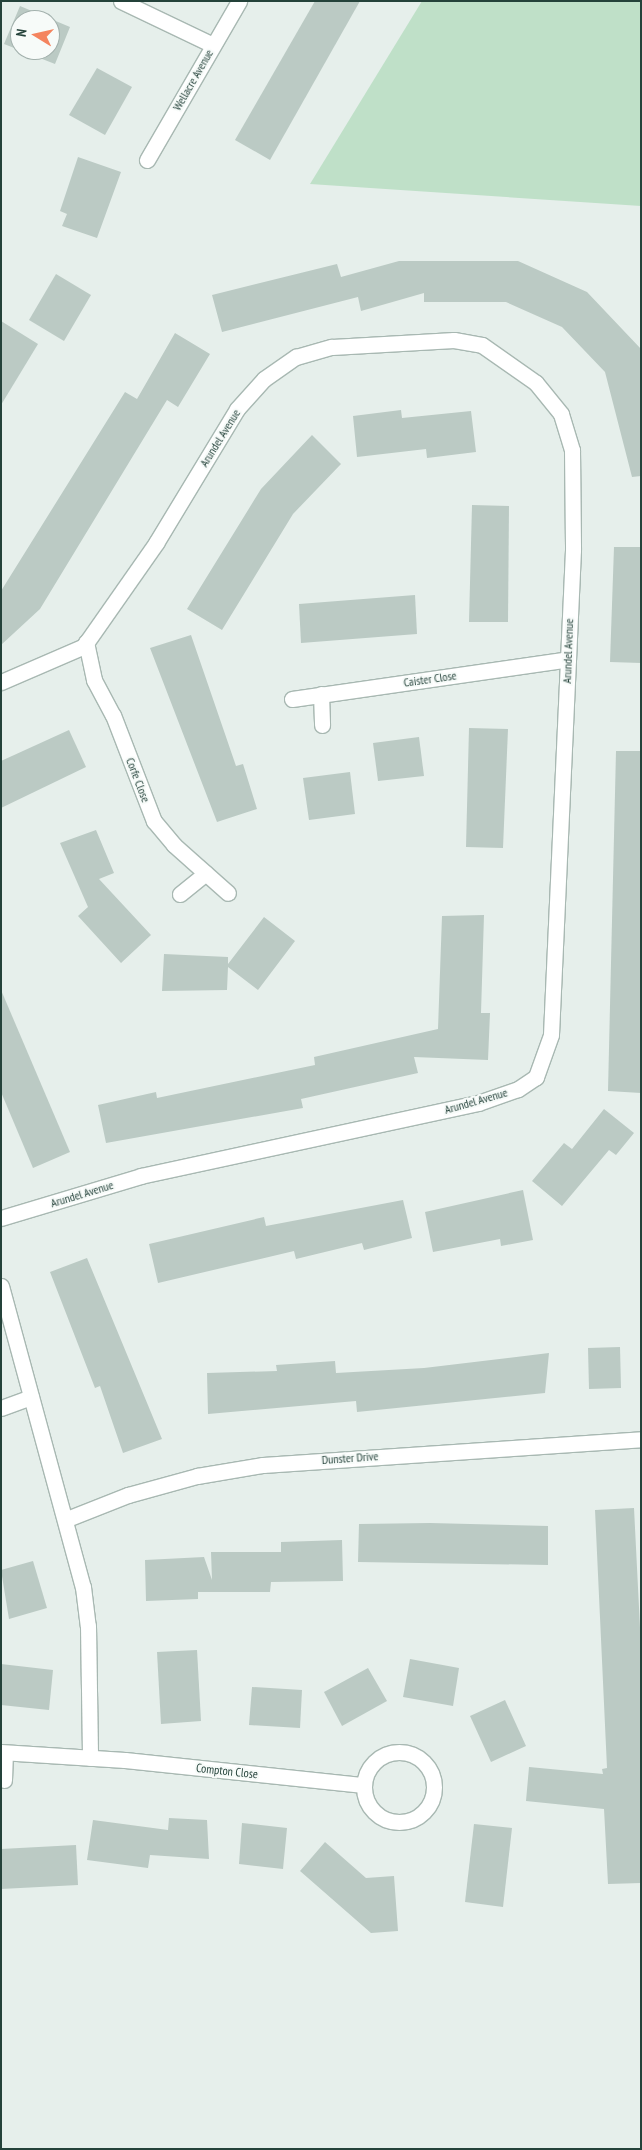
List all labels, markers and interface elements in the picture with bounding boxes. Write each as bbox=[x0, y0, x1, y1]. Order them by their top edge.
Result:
north arrow bbox=[10, 10, 60, 60]
text: N bbox=[12, 28, 31, 38]
street label: Wellacre Avenue bbox=[170, 47, 216, 113]
street label: Arundel Avenue bbox=[197, 407, 243, 469]
street label: Arundel Avenue bbox=[560, 618, 576, 684]
street label: Caister Close bbox=[403, 668, 457, 690]
street label: Corfe Close bbox=[123, 756, 153, 804]
street label: Arundel Avenue bbox=[443, 1085, 509, 1117]
street label: Arundel Avenue bbox=[49, 1178, 115, 1210]
street label: Dunster Drive bbox=[321, 1449, 379, 1467]
street label: Compton Close bbox=[195, 1761, 259, 1781]

